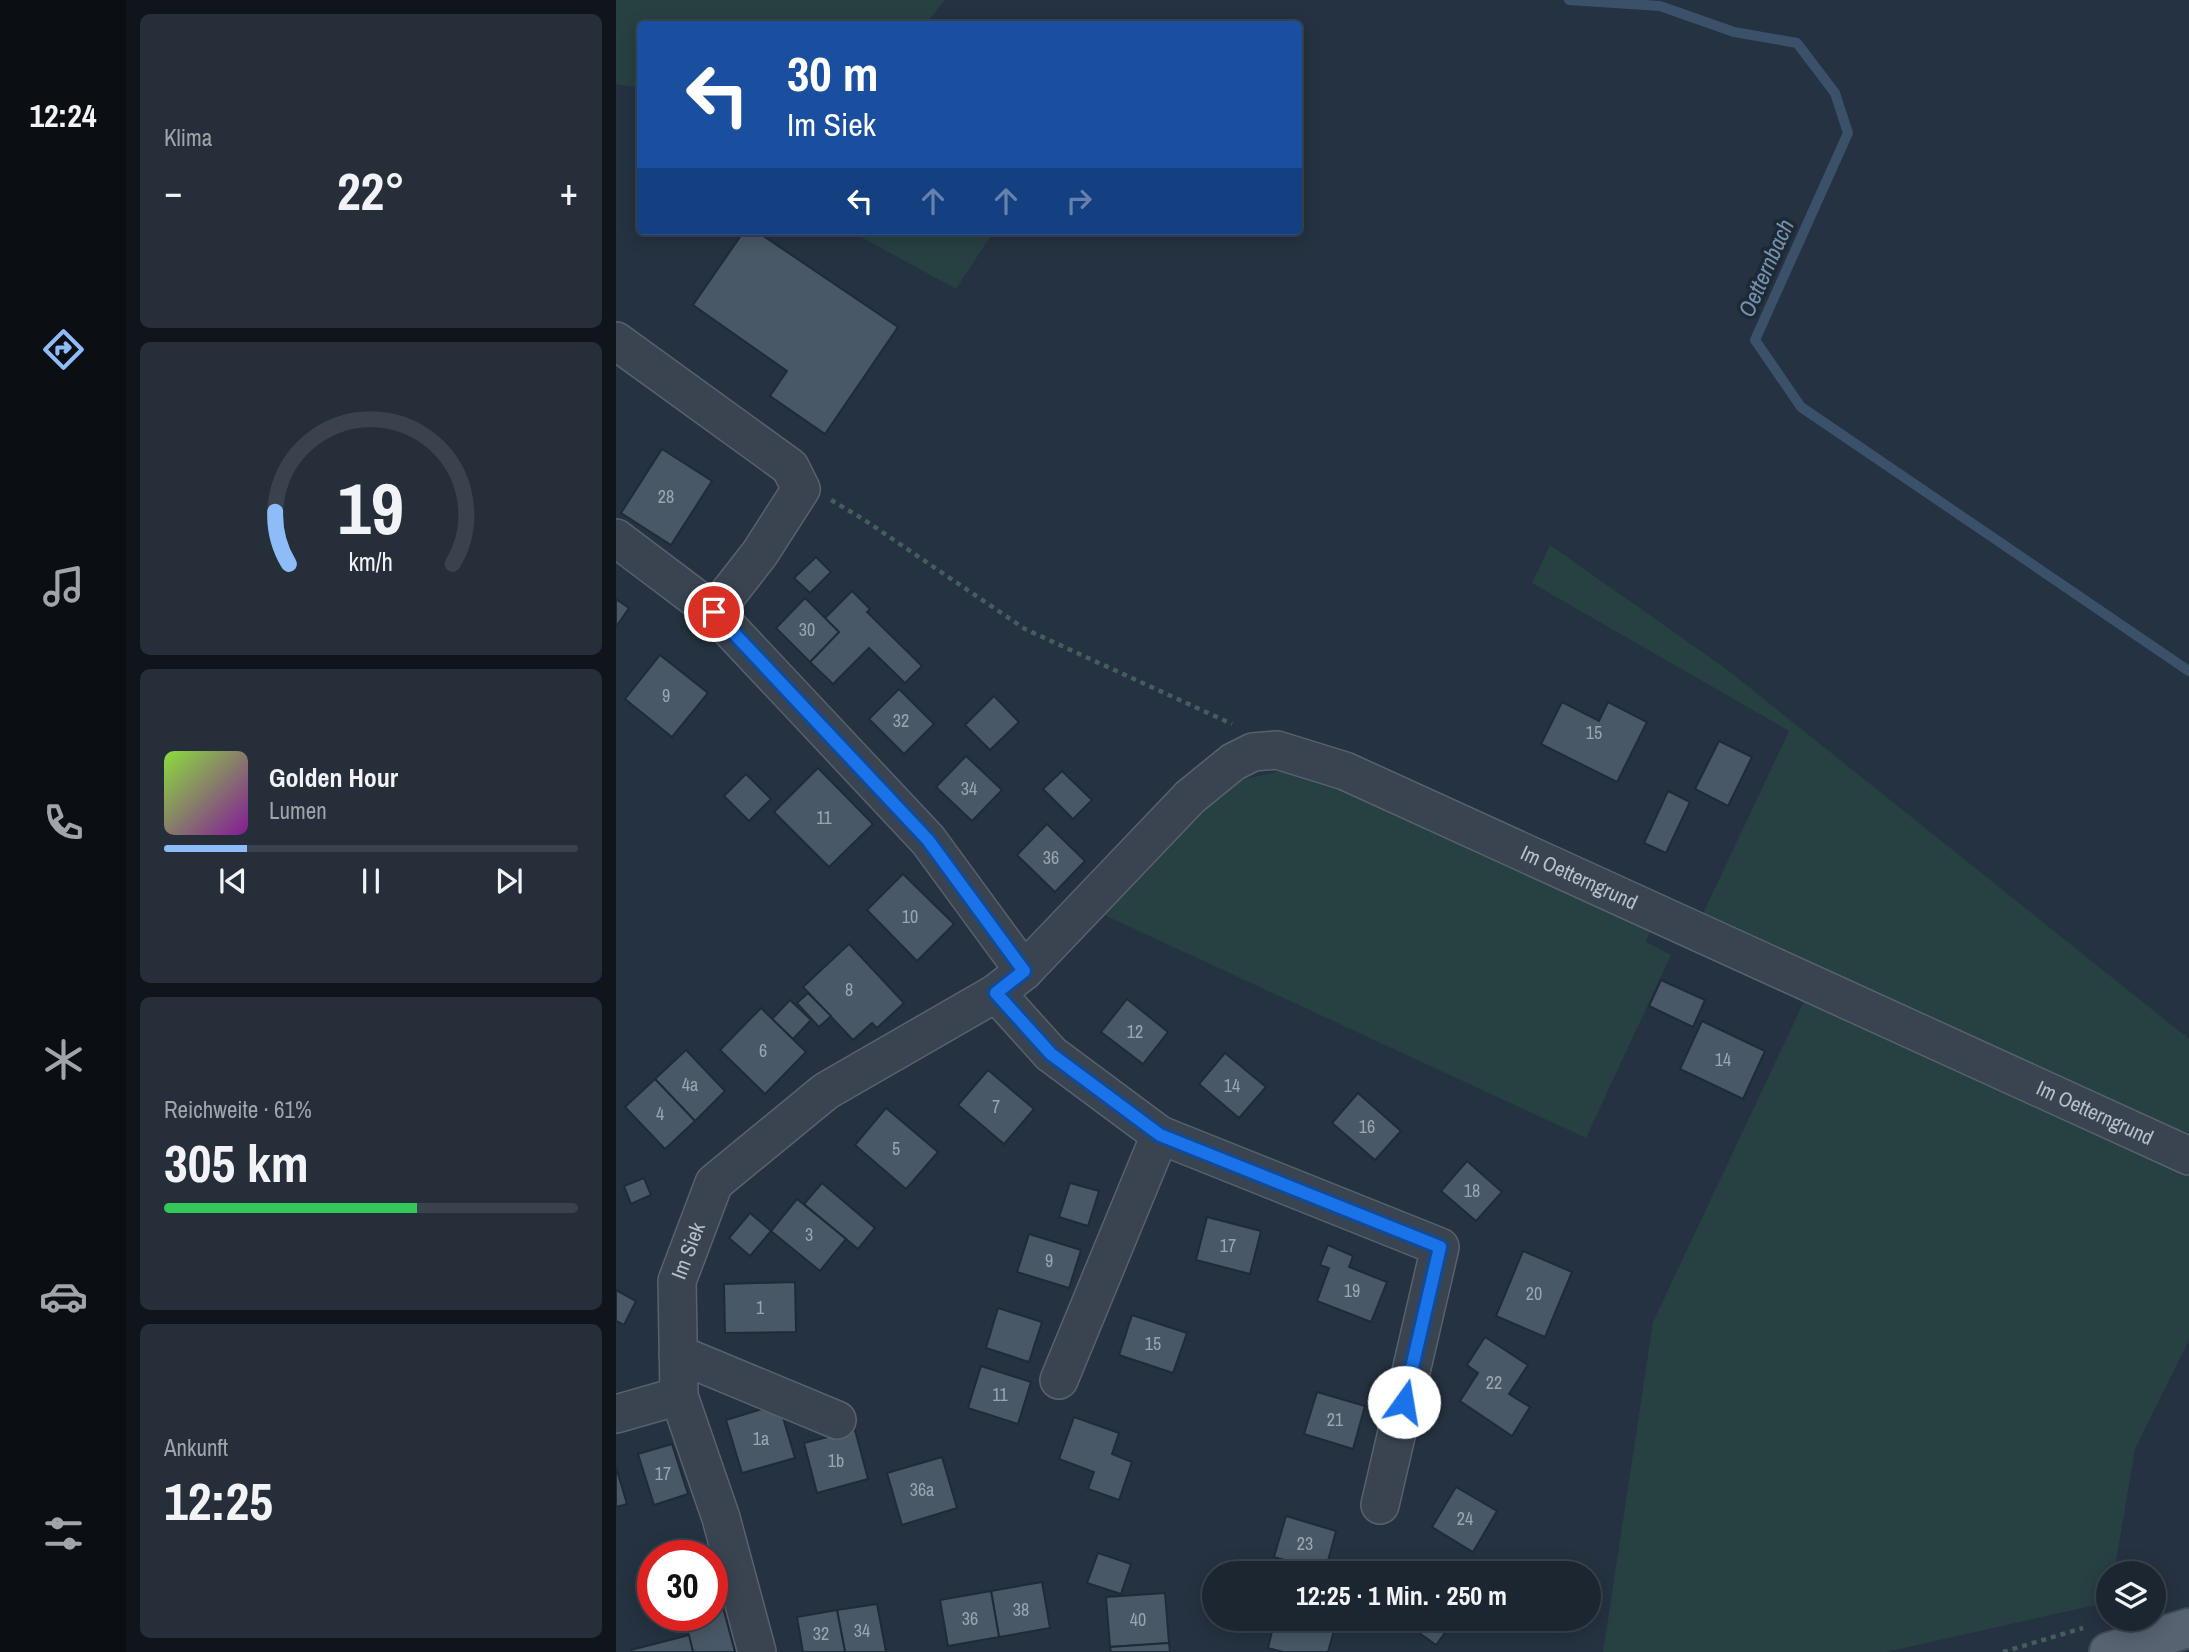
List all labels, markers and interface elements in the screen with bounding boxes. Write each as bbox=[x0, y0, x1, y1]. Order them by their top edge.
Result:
text: 30 m bbox=[787, 40, 879, 106]
icon: left bbox=[672, 49, 763, 140]
text: 12:24 bbox=[29, 94, 97, 137]
text: Im Siek bbox=[787, 103, 876, 146]
text: Klima bbox=[164, 122, 212, 153]
text: 22° bbox=[337, 156, 405, 226]
text: − bbox=[164, 166, 182, 217]
text: + bbox=[560, 166, 578, 217]
icon: left bbox=[841, 182, 879, 220]
icon: ahead bbox=[914, 182, 952, 220]
icon: ahead bbox=[987, 182, 1025, 220]
icon: right bbox=[1060, 182, 1098, 220]
water label: Oetternbach bbox=[1730, 214, 1801, 322]
icon: directions bbox=[39, 325, 88, 374]
text: 19 bbox=[338, 460, 404, 558]
house number: 28 bbox=[658, 484, 674, 509]
text: km/h bbox=[349, 545, 393, 579]
icon: music bbox=[39, 562, 88, 611]
pin bbox=[684, 582, 744, 642]
icon: arrive bbox=[695, 593, 733, 631]
house number: 30 bbox=[799, 617, 815, 642]
house number: 9 bbox=[662, 683, 670, 708]
house number: 32 bbox=[893, 708, 909, 733]
house number: 15 bbox=[1586, 720, 1602, 745]
text: Golden Hour bbox=[269, 760, 398, 795]
house number: 34 bbox=[961, 776, 977, 801]
text: Lumen bbox=[269, 795, 327, 826]
icon: phone bbox=[39, 798, 88, 847]
house number: 11 bbox=[816, 805, 832, 830]
street label: Im Oetterngrund bbox=[1516, 838, 1642, 916]
house number: 36 bbox=[1043, 845, 1059, 870]
icon: previous bbox=[214, 862, 252, 900]
icon: pause bbox=[352, 862, 390, 900]
icon: next bbox=[490, 862, 528, 900]
house number: 10 bbox=[902, 904, 918, 929]
house number: 8 bbox=[845, 977, 853, 1002]
house number: 12 bbox=[1127, 1019, 1143, 1044]
icon: climate bbox=[39, 1035, 88, 1084]
house number: 6 bbox=[759, 1038, 767, 1063]
house number: 14 bbox=[1715, 1047, 1731, 1072]
house number: 4a bbox=[682, 1072, 698, 1097]
house number: 14 bbox=[1224, 1073, 1240, 1098]
street label: Im Oetterngrund bbox=[2032, 1073, 2158, 1152]
text: Reichweite · 61% bbox=[164, 1094, 312, 1125]
house number: 7 bbox=[992, 1094, 1000, 1119]
house number: 4 bbox=[656, 1101, 664, 1126]
house number: 16 bbox=[1359, 1114, 1375, 1139]
text: 305 km bbox=[164, 1128, 309, 1198]
house number: 5 bbox=[892, 1136, 900, 1161]
house number: 18 bbox=[1464, 1178, 1480, 1203]
street label: Im Siek bbox=[664, 1218, 712, 1283]
house number: 3 bbox=[805, 1222, 813, 1247]
house number: 17 bbox=[1220, 1233, 1236, 1258]
house number: 9 bbox=[1045, 1248, 1053, 1273]
icon: car bbox=[39, 1272, 88, 1321]
house number: 19 bbox=[1344, 1278, 1360, 1303]
house number: 20 bbox=[1526, 1281, 1542, 1306]
house number: 1 bbox=[756, 1295, 765, 1320]
house number: 15 bbox=[1145, 1331, 1161, 1356]
position arrow bbox=[1367, 1365, 1441, 1439]
house number: 22 bbox=[1486, 1370, 1502, 1395]
house number: 11 bbox=[992, 1382, 1008, 1407]
house number: 21 bbox=[1327, 1407, 1344, 1432]
house number: 1a bbox=[753, 1426, 769, 1451]
text: Ankunft bbox=[164, 1432, 228, 1463]
house number: 1b bbox=[828, 1448, 844, 1473]
house number: 17 bbox=[655, 1461, 671, 1486]
text: 12:25 bbox=[164, 1466, 273, 1536]
house number: 36a bbox=[910, 1477, 934, 1502]
house number: 24 bbox=[1457, 1506, 1473, 1531]
icon: filters bbox=[39, 1509, 88, 1558]
house number: 23 bbox=[1297, 1531, 1313, 1556]
speed limit sign: 30 bbox=[637, 1540, 728, 1631]
map controls bbox=[2096, 1561, 2166, 1631]
button: layers bbox=[2096, 1561, 2166, 1631]
text: 12:25 · 1 Min. · 250 m bbox=[1296, 1578, 1507, 1613]
house number: 38 bbox=[1013, 1597, 1029, 1622]
house number: 36 bbox=[962, 1606, 978, 1631]
house number: 40 bbox=[1130, 1607, 1146, 1632]
house number: 34 bbox=[854, 1618, 870, 1643]
house number: 32 bbox=[813, 1621, 829, 1646]

